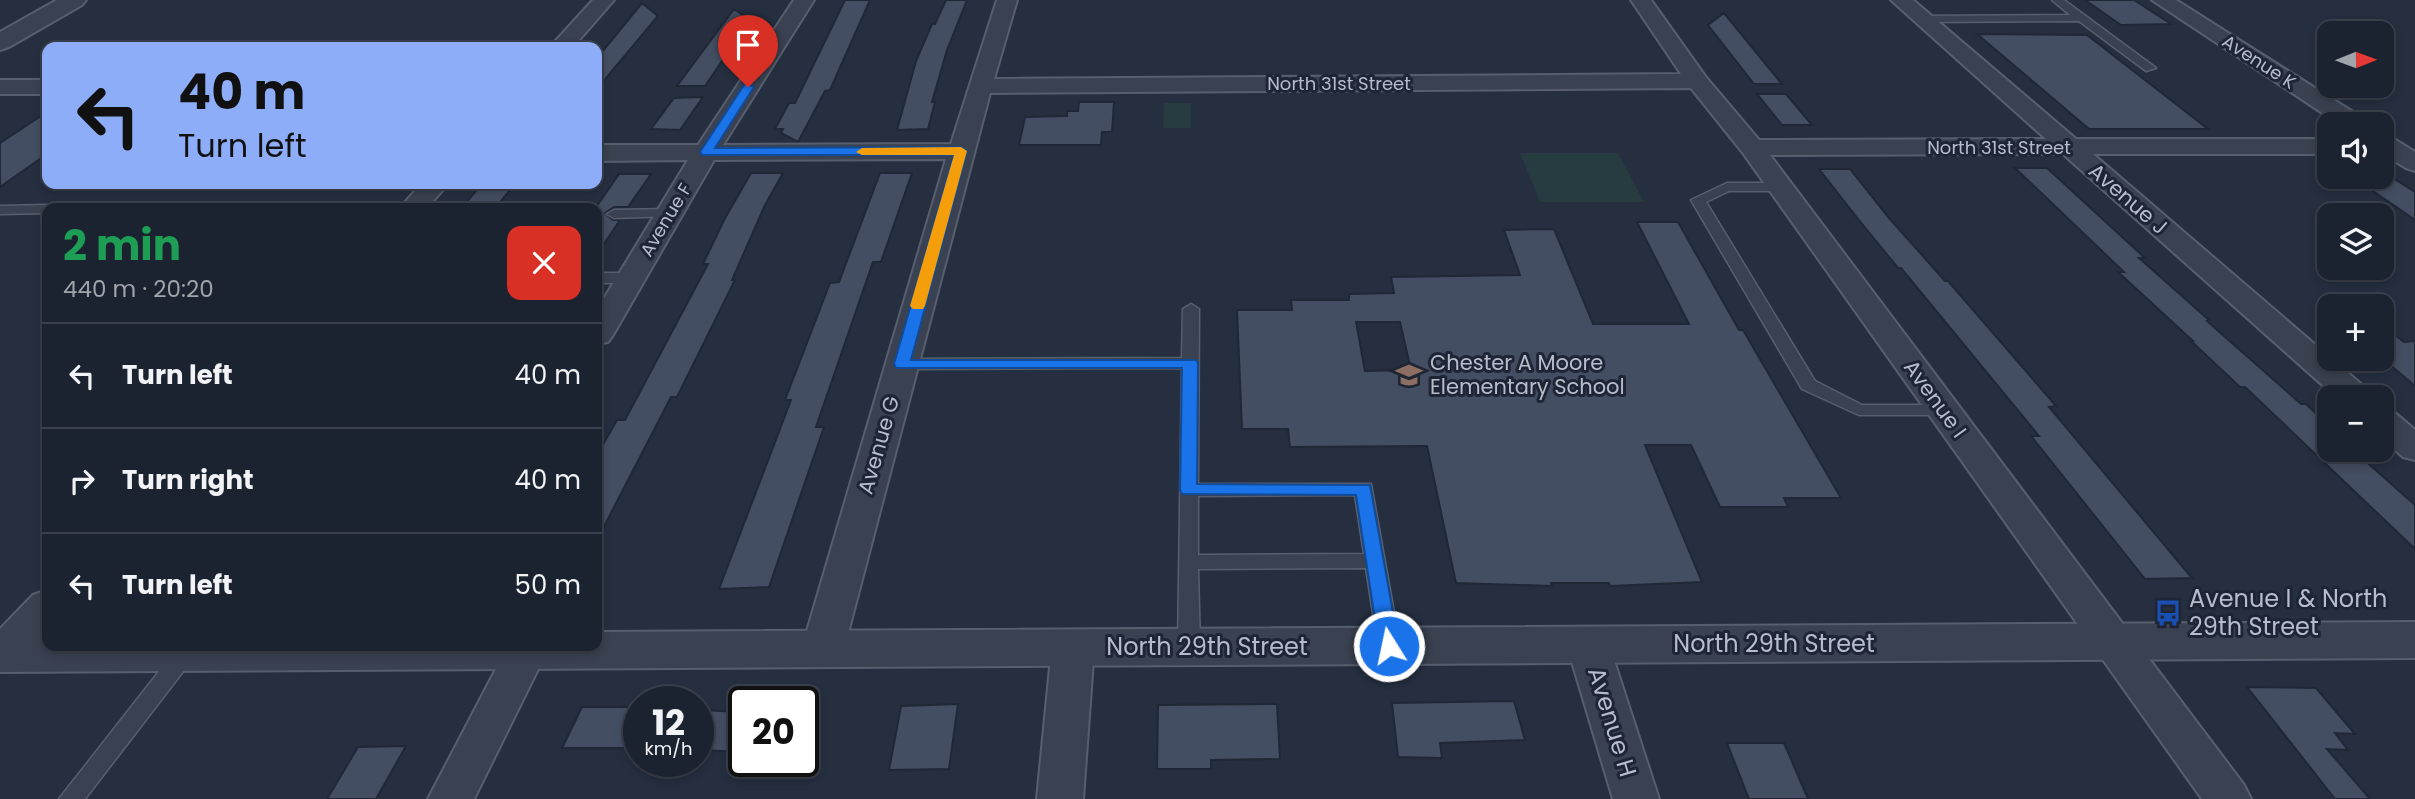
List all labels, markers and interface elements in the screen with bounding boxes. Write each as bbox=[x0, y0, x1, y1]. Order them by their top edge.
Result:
pin bbox=[718, 15, 778, 87]
north arrow bbox=[2317, 21, 2394, 98]
map controls bbox=[2317, 21, 2394, 462]
icon: arrive bbox=[729, 26, 767, 64]
street label: Avenue K bbox=[2218, 28, 2301, 95]
text: 40 m bbox=[178, 58, 305, 126]
icon: left bbox=[63, 70, 154, 161]
street label: North 31st Street bbox=[1267, 71, 1411, 96]
button: sound bbox=[2317, 112, 2394, 189]
text: Turn left bbox=[178, 123, 307, 168]
street label: North 31st Street bbox=[1927, 135, 2071, 160]
street label: Avenue J bbox=[2083, 156, 2174, 241]
street label: Avenue F bbox=[634, 178, 697, 261]
button: layers bbox=[2317, 203, 2394, 280]
text: 2 min bbox=[63, 216, 181, 275]
button: close bbox=[507, 226, 581, 300]
text: 440 m · 20:20 bbox=[63, 273, 214, 305]
button: + bbox=[2317, 294, 2394, 371]
place label: Chester A Moore Elementary School bbox=[1430, 348, 1625, 401]
street label: Avenue I bbox=[1897, 354, 1973, 443]
icon: left bbox=[63, 357, 101, 395]
text: Turn left bbox=[122, 357, 233, 393]
text: 40 m bbox=[515, 357, 581, 393]
school or university icon: Chester A Moore Elementary School bbox=[1394, 360, 1424, 390]
button: − bbox=[2317, 385, 2394, 462]
street label: Avenue G bbox=[851, 392, 906, 497]
icon: right bbox=[63, 462, 101, 500]
text: Turn right bbox=[122, 462, 254, 498]
text: 40 m bbox=[515, 462, 581, 498]
icon: left bbox=[63, 567, 101, 605]
text: Turn left bbox=[122, 567, 233, 603]
text: 50 m bbox=[515, 567, 581, 603]
place label: Avenue I & North 29th Street bbox=[2189, 582, 2387, 643]
bus stop icon: Avenue I & North 29th Street bbox=[2153, 598, 2183, 628]
position arrow bbox=[1352, 609, 1426, 683]
street label: North 29th Street bbox=[1673, 627, 1875, 660]
street label: North 29th Street bbox=[1106, 630, 1308, 663]
street label: Avenue H bbox=[1580, 663, 1645, 781]
speed limit sign: 20 bbox=[728, 686, 819, 777]
text: 12 bbox=[652, 698, 685, 747]
text: km/h bbox=[645, 736, 692, 761]

